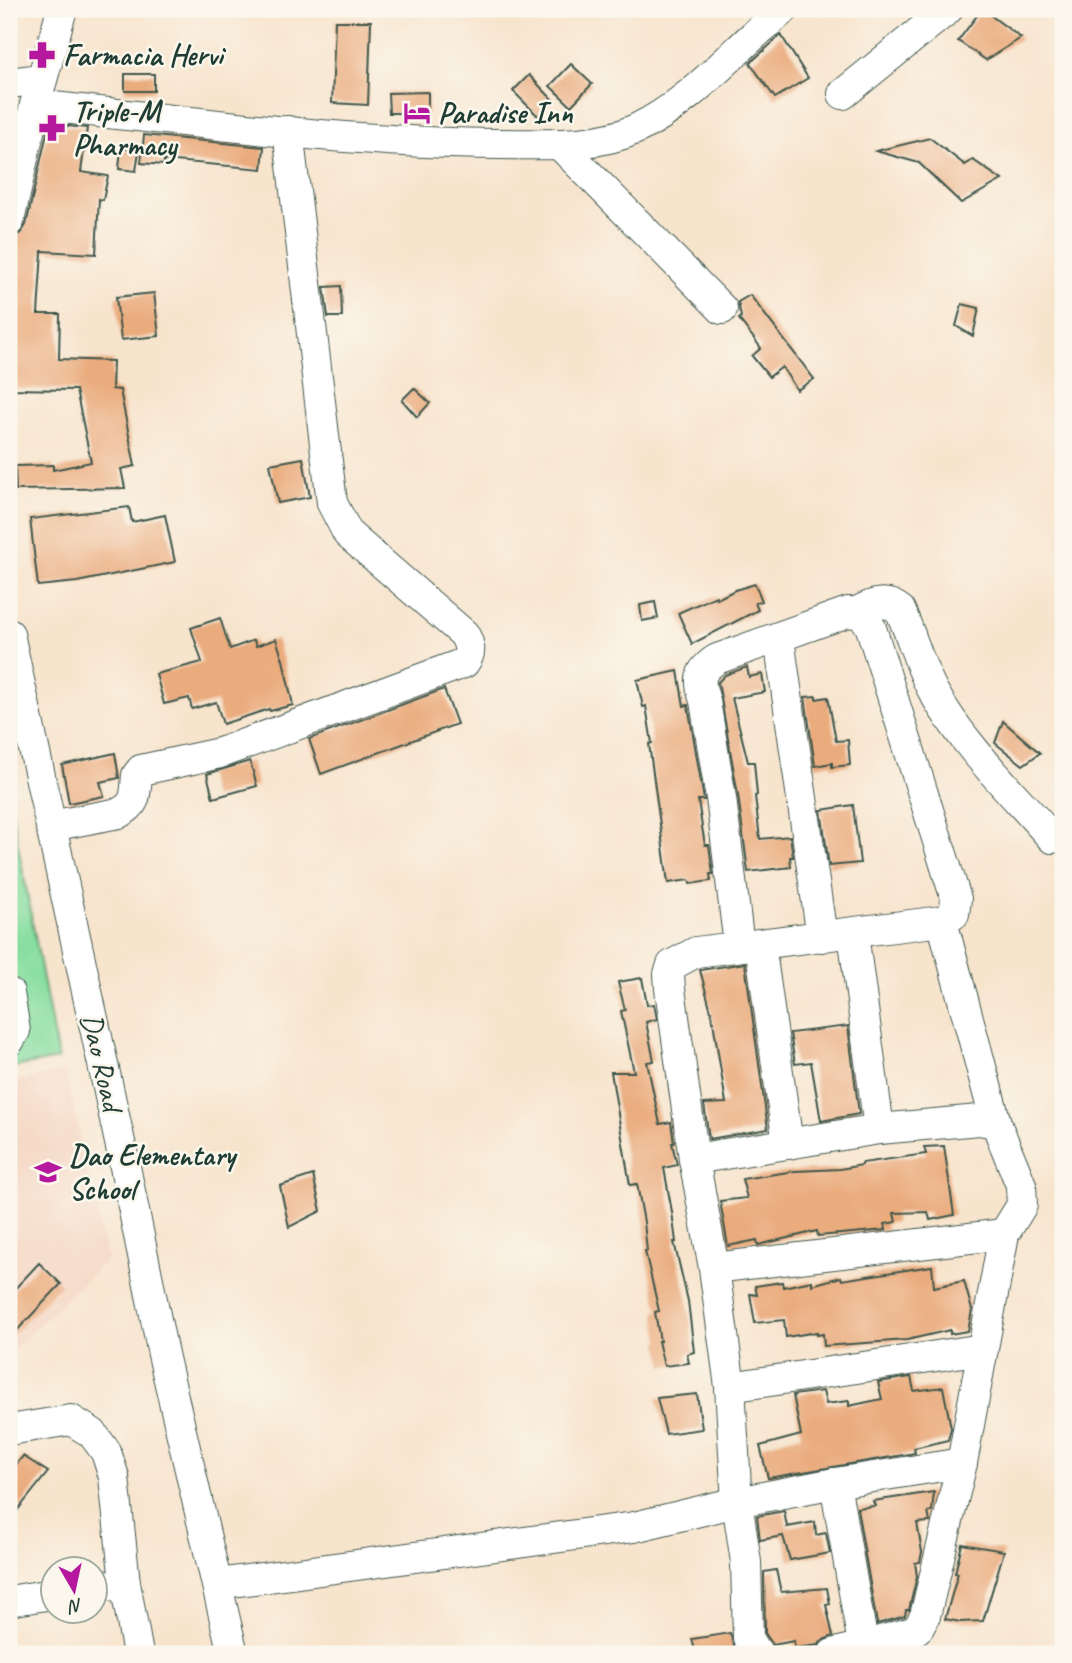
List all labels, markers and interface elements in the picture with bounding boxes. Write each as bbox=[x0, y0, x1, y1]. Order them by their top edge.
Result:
place label: Farmacia Hervi bbox=[63, 36, 227, 74]
pharmacy icon: Farmacia Hervi bbox=[27, 40, 57, 70]
place label: Triple-M Pharmacy bbox=[73, 92, 179, 165]
place label: Paradise Inn bbox=[438, 94, 574, 132]
hotel icon: Paradise Inn bbox=[402, 98, 432, 128]
pharmacy icon: Triple-M Pharmacy bbox=[37, 113, 67, 143]
street label: Dao Road bbox=[72, 1010, 133, 1118]
place label: Dao Elementary School bbox=[69, 1136, 238, 1208]
school or university icon: Dao Elementary School bbox=[33, 1157, 63, 1187]
north arrow bbox=[38, 1554, 108, 1624]
text: N bbox=[66, 1593, 84, 1619]

